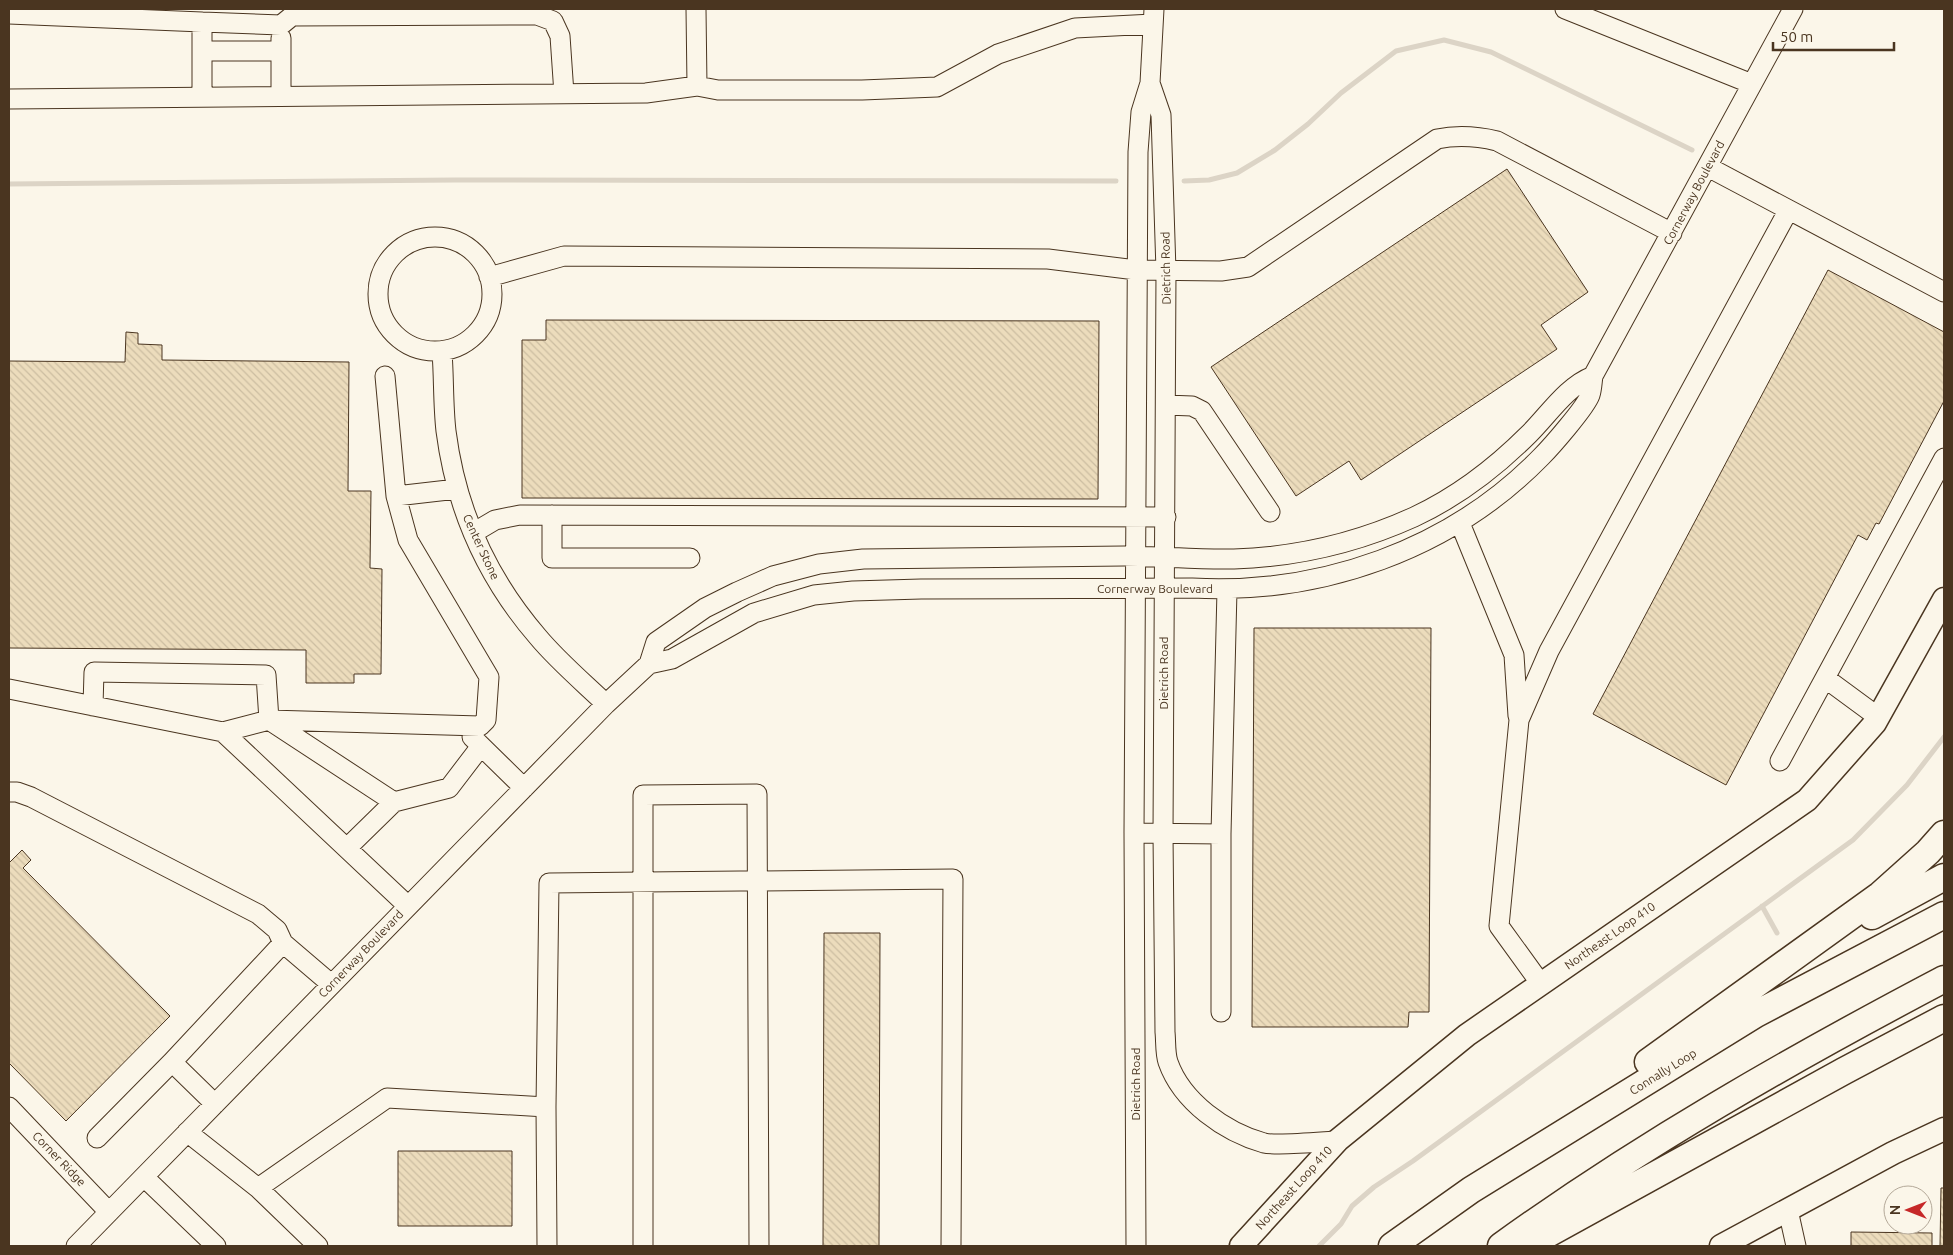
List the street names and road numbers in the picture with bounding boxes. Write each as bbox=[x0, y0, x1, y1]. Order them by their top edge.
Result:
street label: Cornerway Boulevard bbox=[1661, 139, 1727, 247]
street label: Dietrich Road bbox=[1158, 231, 1173, 305]
street label: Center Stone bbox=[461, 512, 502, 582]
street label: Cornerway Boulevard bbox=[1097, 582, 1213, 595]
street label: Dietrich Road bbox=[1157, 636, 1170, 710]
street label: Northeast Loop 410 bbox=[1562, 899, 1658, 972]
street label: Cornerway Boulevard bbox=[316, 907, 406, 1000]
street label: Connally Loop bbox=[1627, 1046, 1698, 1097]
street label: Dietrich Road bbox=[1129, 1047, 1142, 1121]
street label: Corner Ridge bbox=[30, 1129, 89, 1189]
street label: Northeast Loop 410 bbox=[1253, 1143, 1335, 1232]

